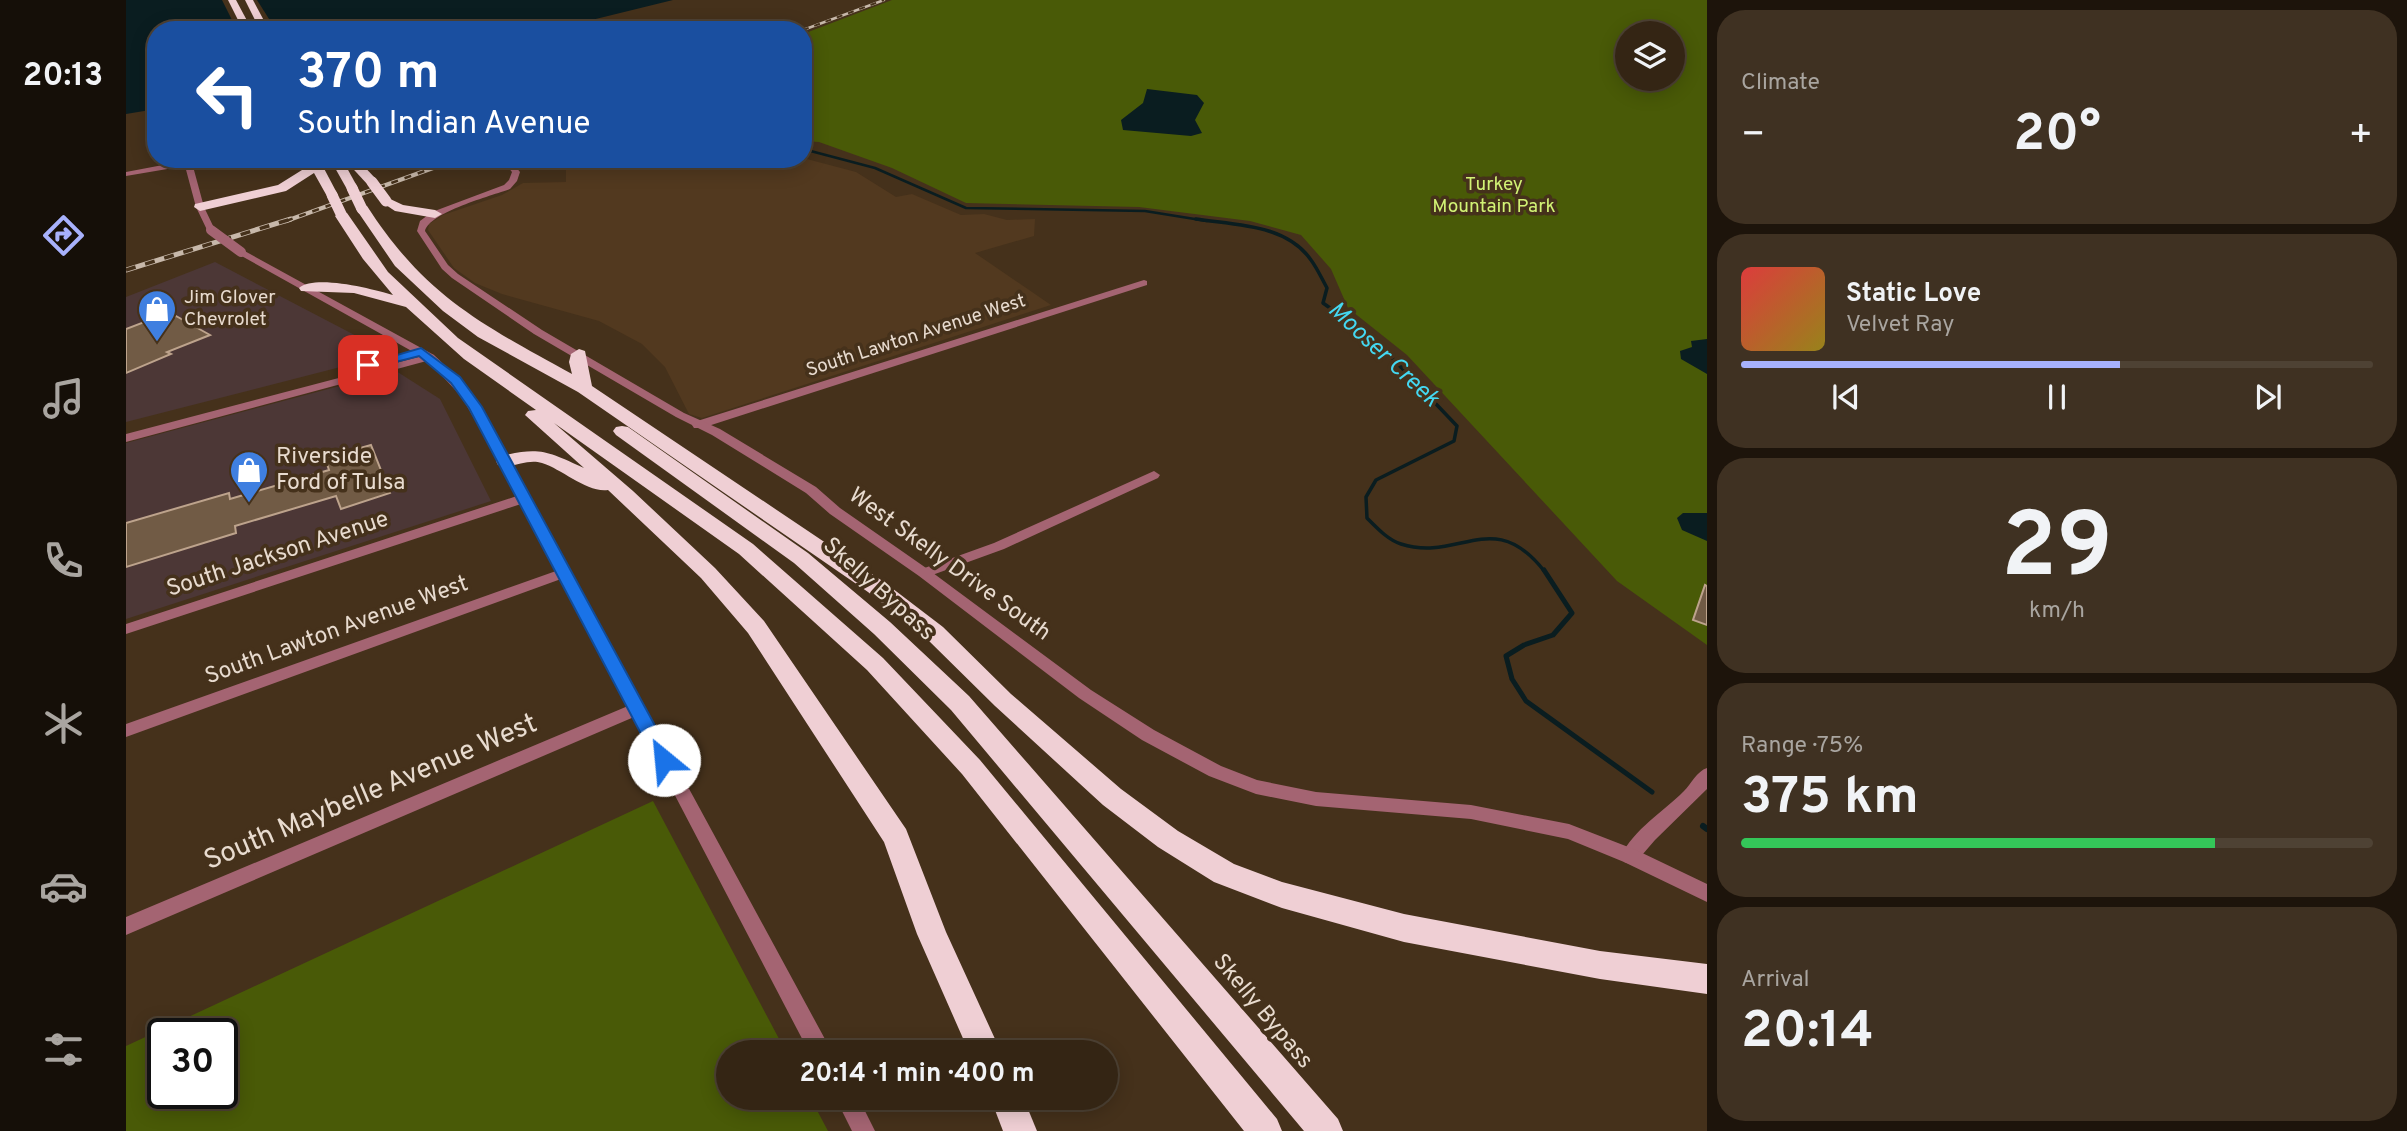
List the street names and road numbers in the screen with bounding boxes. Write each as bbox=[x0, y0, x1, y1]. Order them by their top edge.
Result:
street label: South Lawton Avenue West bbox=[803, 289, 1029, 383]
street label: West Skelly Drive South bbox=[842, 482, 1056, 648]
street label: South Jackson Avenue bbox=[163, 505, 393, 605]
street label: Skelly Bypass bbox=[816, 532, 940, 648]
street label: South Lawton Avenue West bbox=[201, 570, 473, 692]
street label: South Maybelle Avenue West bbox=[199, 706, 543, 880]
street label: Skelly Bypass bbox=[1206, 949, 1318, 1075]

